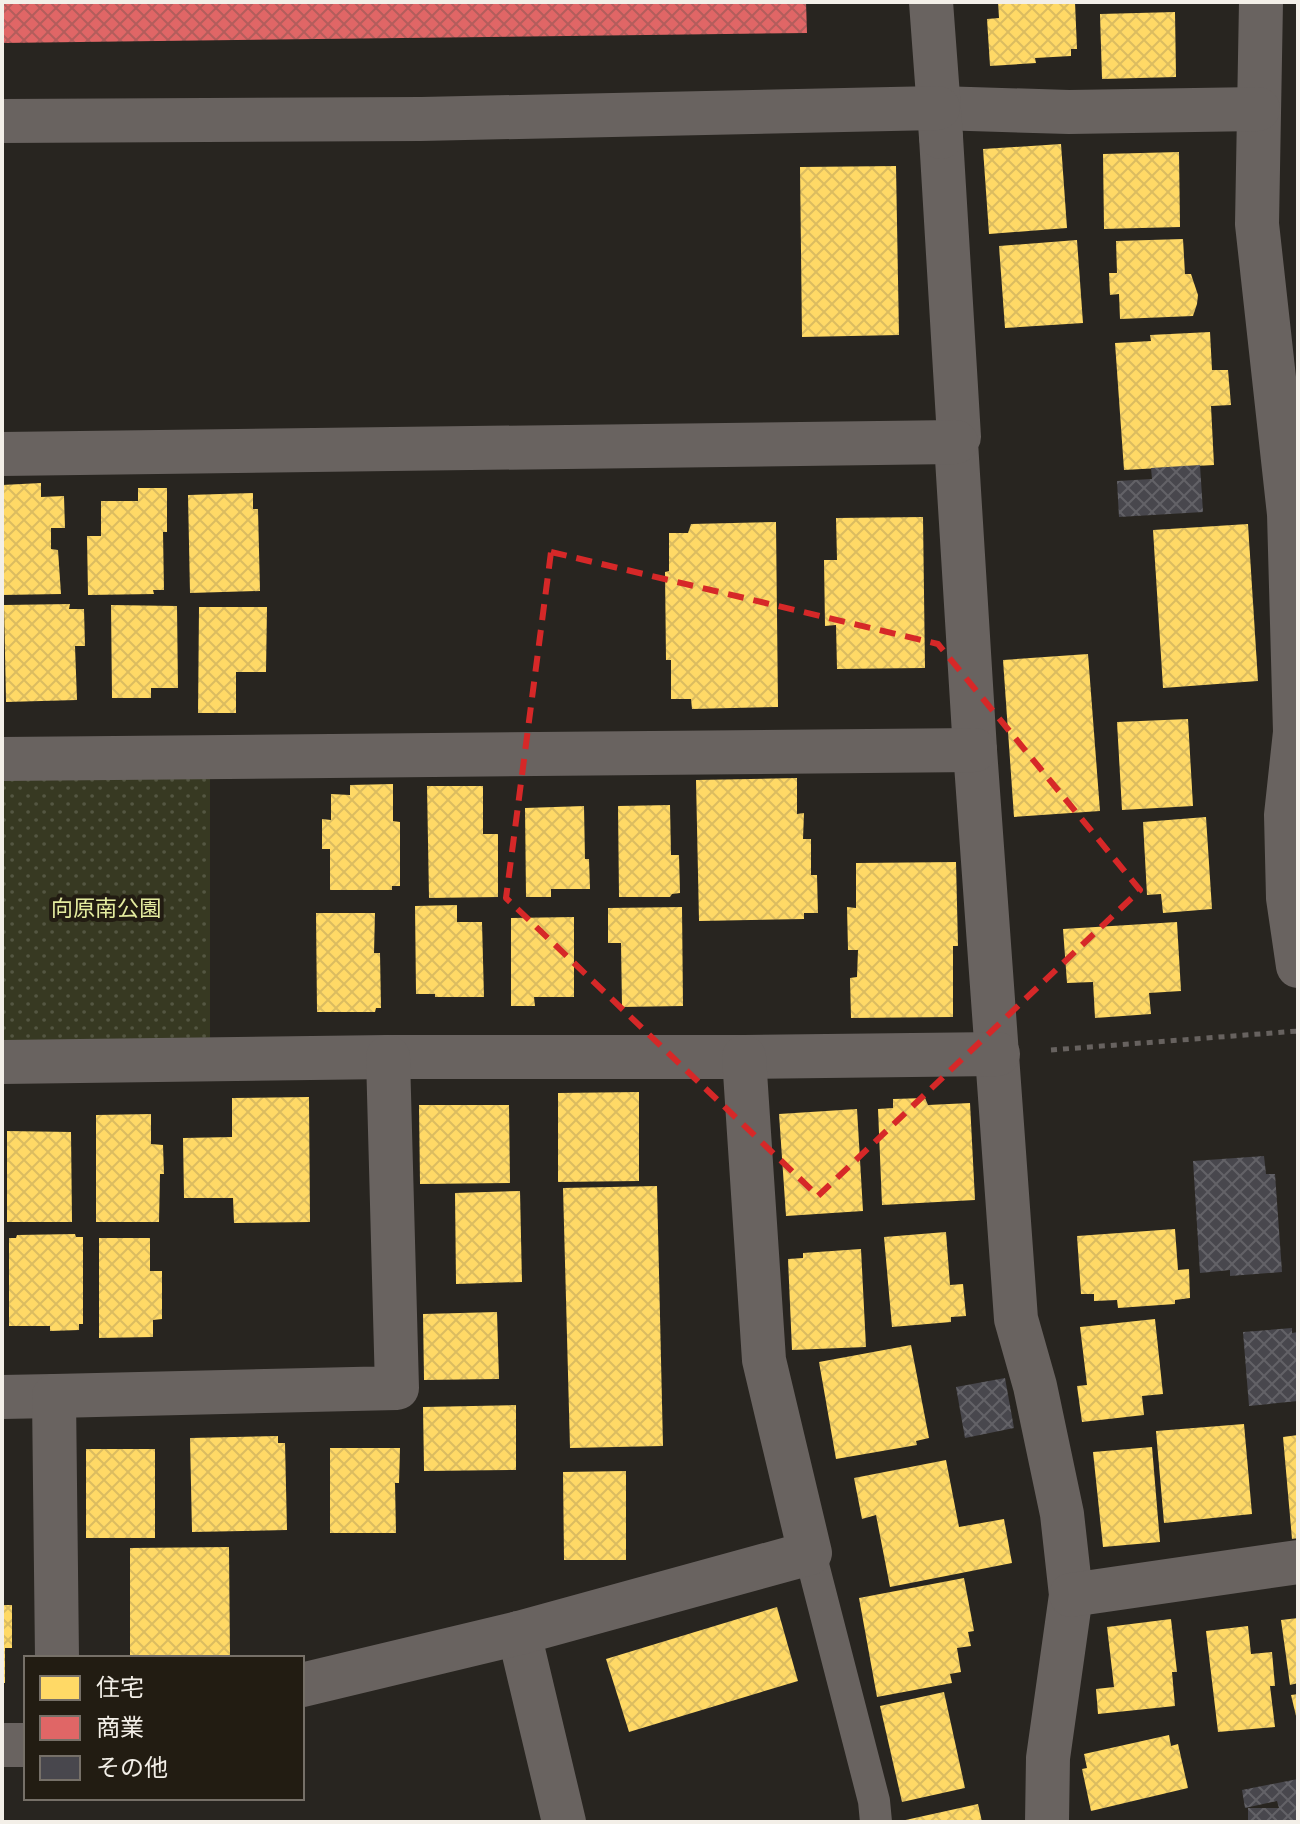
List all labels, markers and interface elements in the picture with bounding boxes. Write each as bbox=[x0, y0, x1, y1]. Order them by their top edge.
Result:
park label: 向原南公園 bbox=[51, 896, 161, 921]
legend bbox=[24, 1656, 304, 1800]
text: 住宅 bbox=[96, 1674, 144, 1702]
text: 商業 bbox=[96, 1714, 144, 1742]
text: その他 bbox=[96, 1754, 168, 1782]

